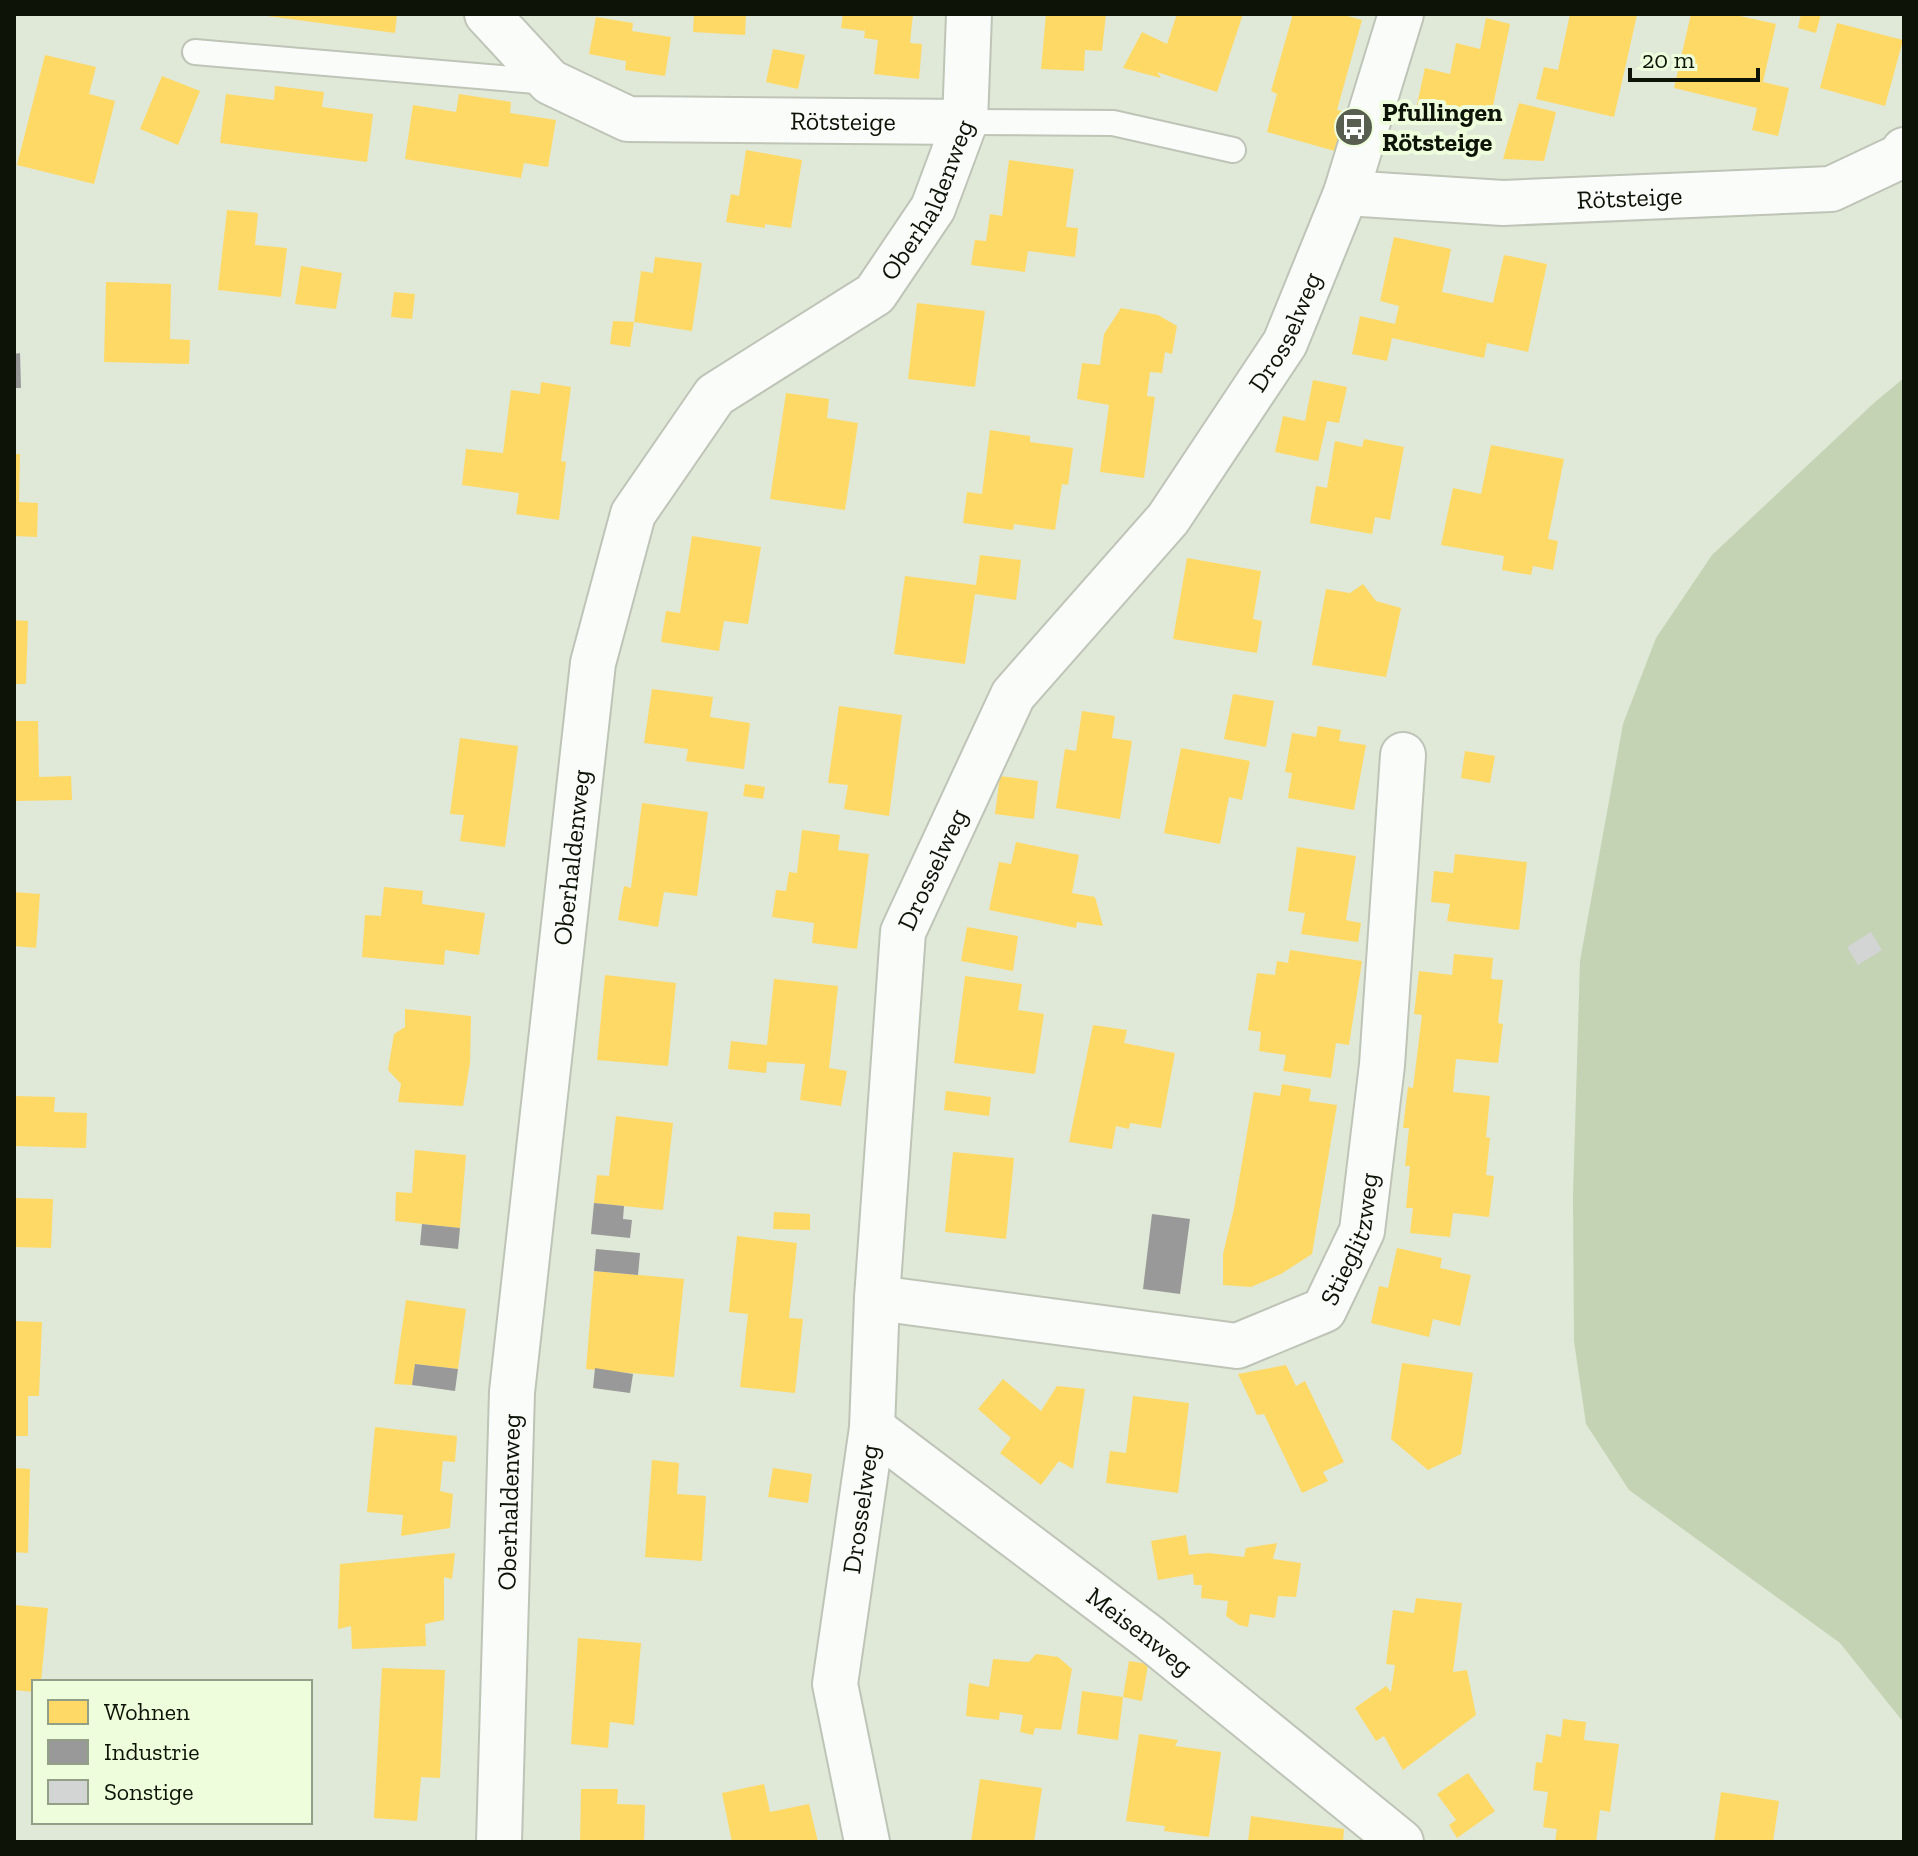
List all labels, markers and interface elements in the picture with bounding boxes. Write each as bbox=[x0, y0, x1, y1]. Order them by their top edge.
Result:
scale bar bbox=[1630, 32, 1758, 82]
text: 20 m bbox=[1642, 45, 1695, 74]
place label: Pfullingen Rötsteige bbox=[1382, 96, 1503, 158]
street label: Rötsteige bbox=[790, 104, 896, 137]
bus stop icon: Pfullingen Rötsteige bbox=[1333, 106, 1375, 148]
street label: Oberhaldenweg bbox=[873, 115, 980, 286]
street label: Rötsteige bbox=[1576, 179, 1683, 216]
street label: Drosselweg bbox=[1241, 267, 1328, 398]
street label: Oberhaldenweg bbox=[546, 768, 597, 947]
street label: Drosselweg bbox=[890, 803, 974, 935]
street label: Stieglitzweg bbox=[1313, 1171, 1385, 1311]
street label: Oberhaldenweg bbox=[490, 1413, 527, 1591]
street label: Drosselweg bbox=[835, 1442, 885, 1576]
street label: Meisenweg bbox=[1080, 1580, 1199, 1682]
legend bbox=[32, 1680, 312, 1824]
text: Wohnen bbox=[104, 1697, 190, 1726]
text: Industrie bbox=[104, 1737, 200, 1766]
text: Sonstige bbox=[104, 1777, 193, 1806]

